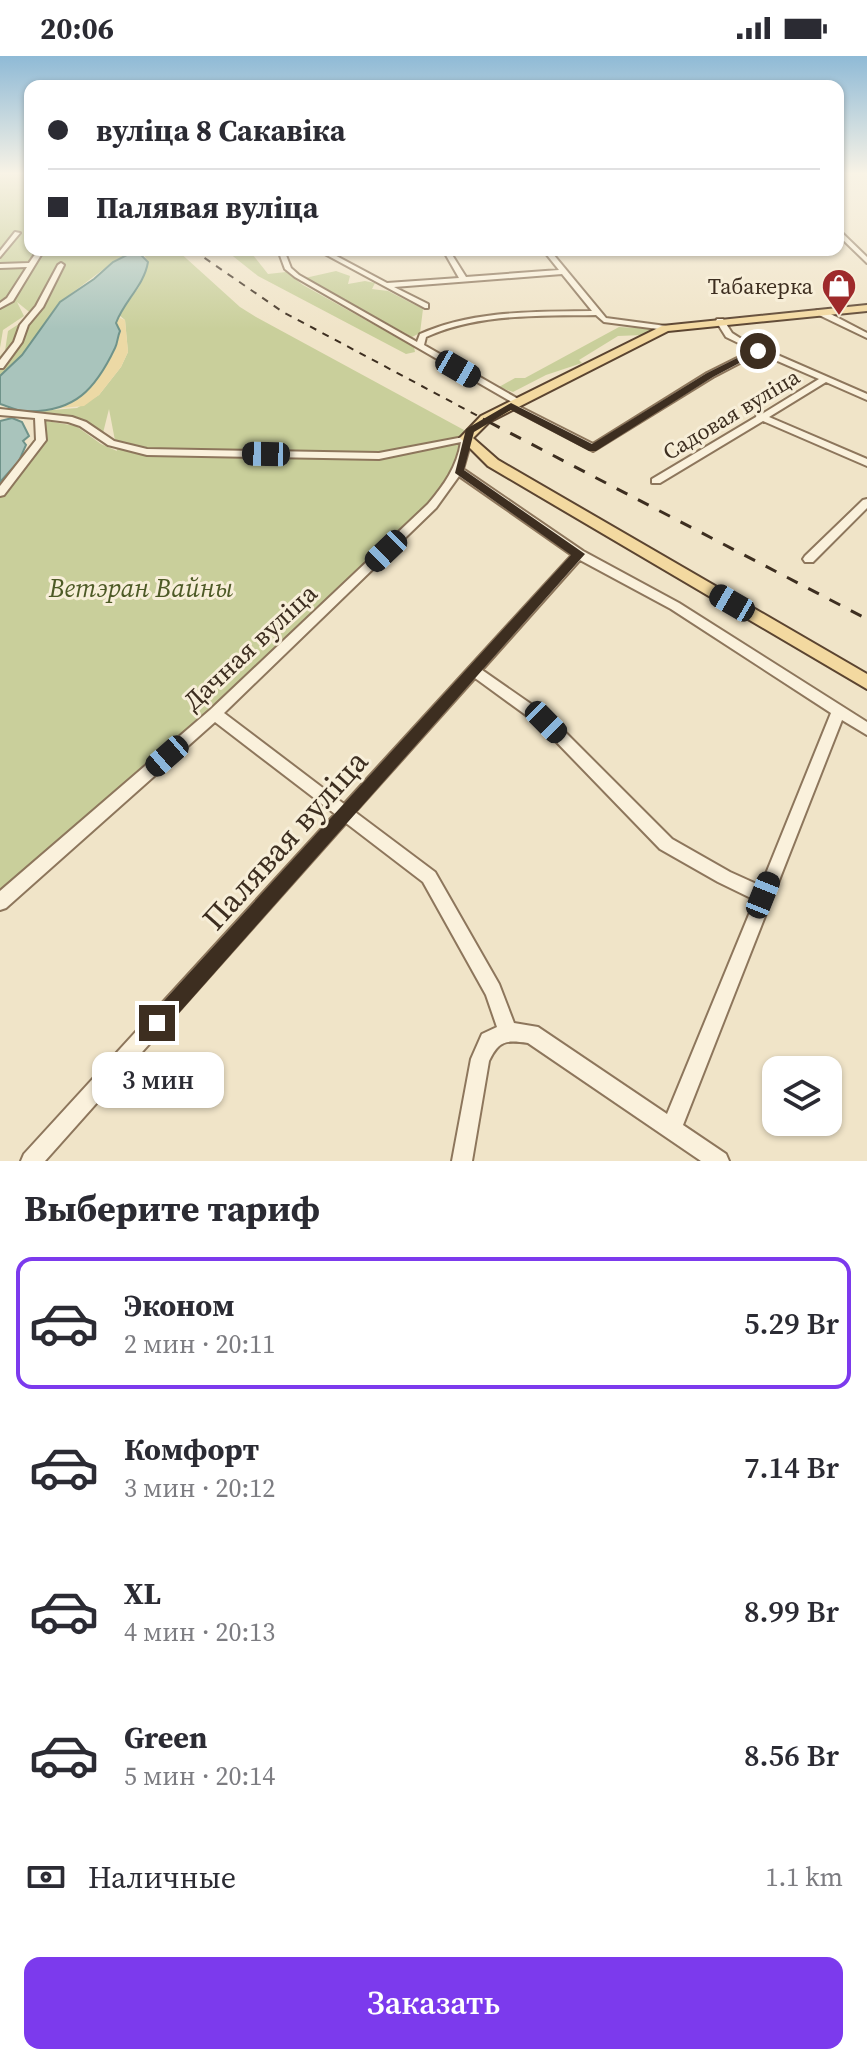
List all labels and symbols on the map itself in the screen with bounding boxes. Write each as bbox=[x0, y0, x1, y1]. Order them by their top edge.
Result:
shop icon: Табакерка bbox=[820, 267, 858, 317]
place label: Табакерка bbox=[708, 271, 814, 301]
route start bbox=[740, 333, 776, 369]
car bbox=[431, 347, 485, 391]
street label: Садовая вуліца bbox=[657, 361, 806, 467]
car bbox=[242, 442, 290, 466]
car bbox=[360, 526, 412, 576]
park label: Ветэран Вайны bbox=[48, 570, 234, 606]
street label: Дачная вуліца bbox=[175, 575, 326, 719]
car bbox=[705, 581, 759, 625]
car bbox=[521, 697, 571, 747]
car bbox=[141, 731, 193, 781]
street label: Палявая вуліца bbox=[192, 740, 378, 940]
car bbox=[743, 868, 783, 922]
route end bbox=[139, 1005, 175, 1041]
callout: 3 мин bbox=[91, 1051, 223, 1107]

